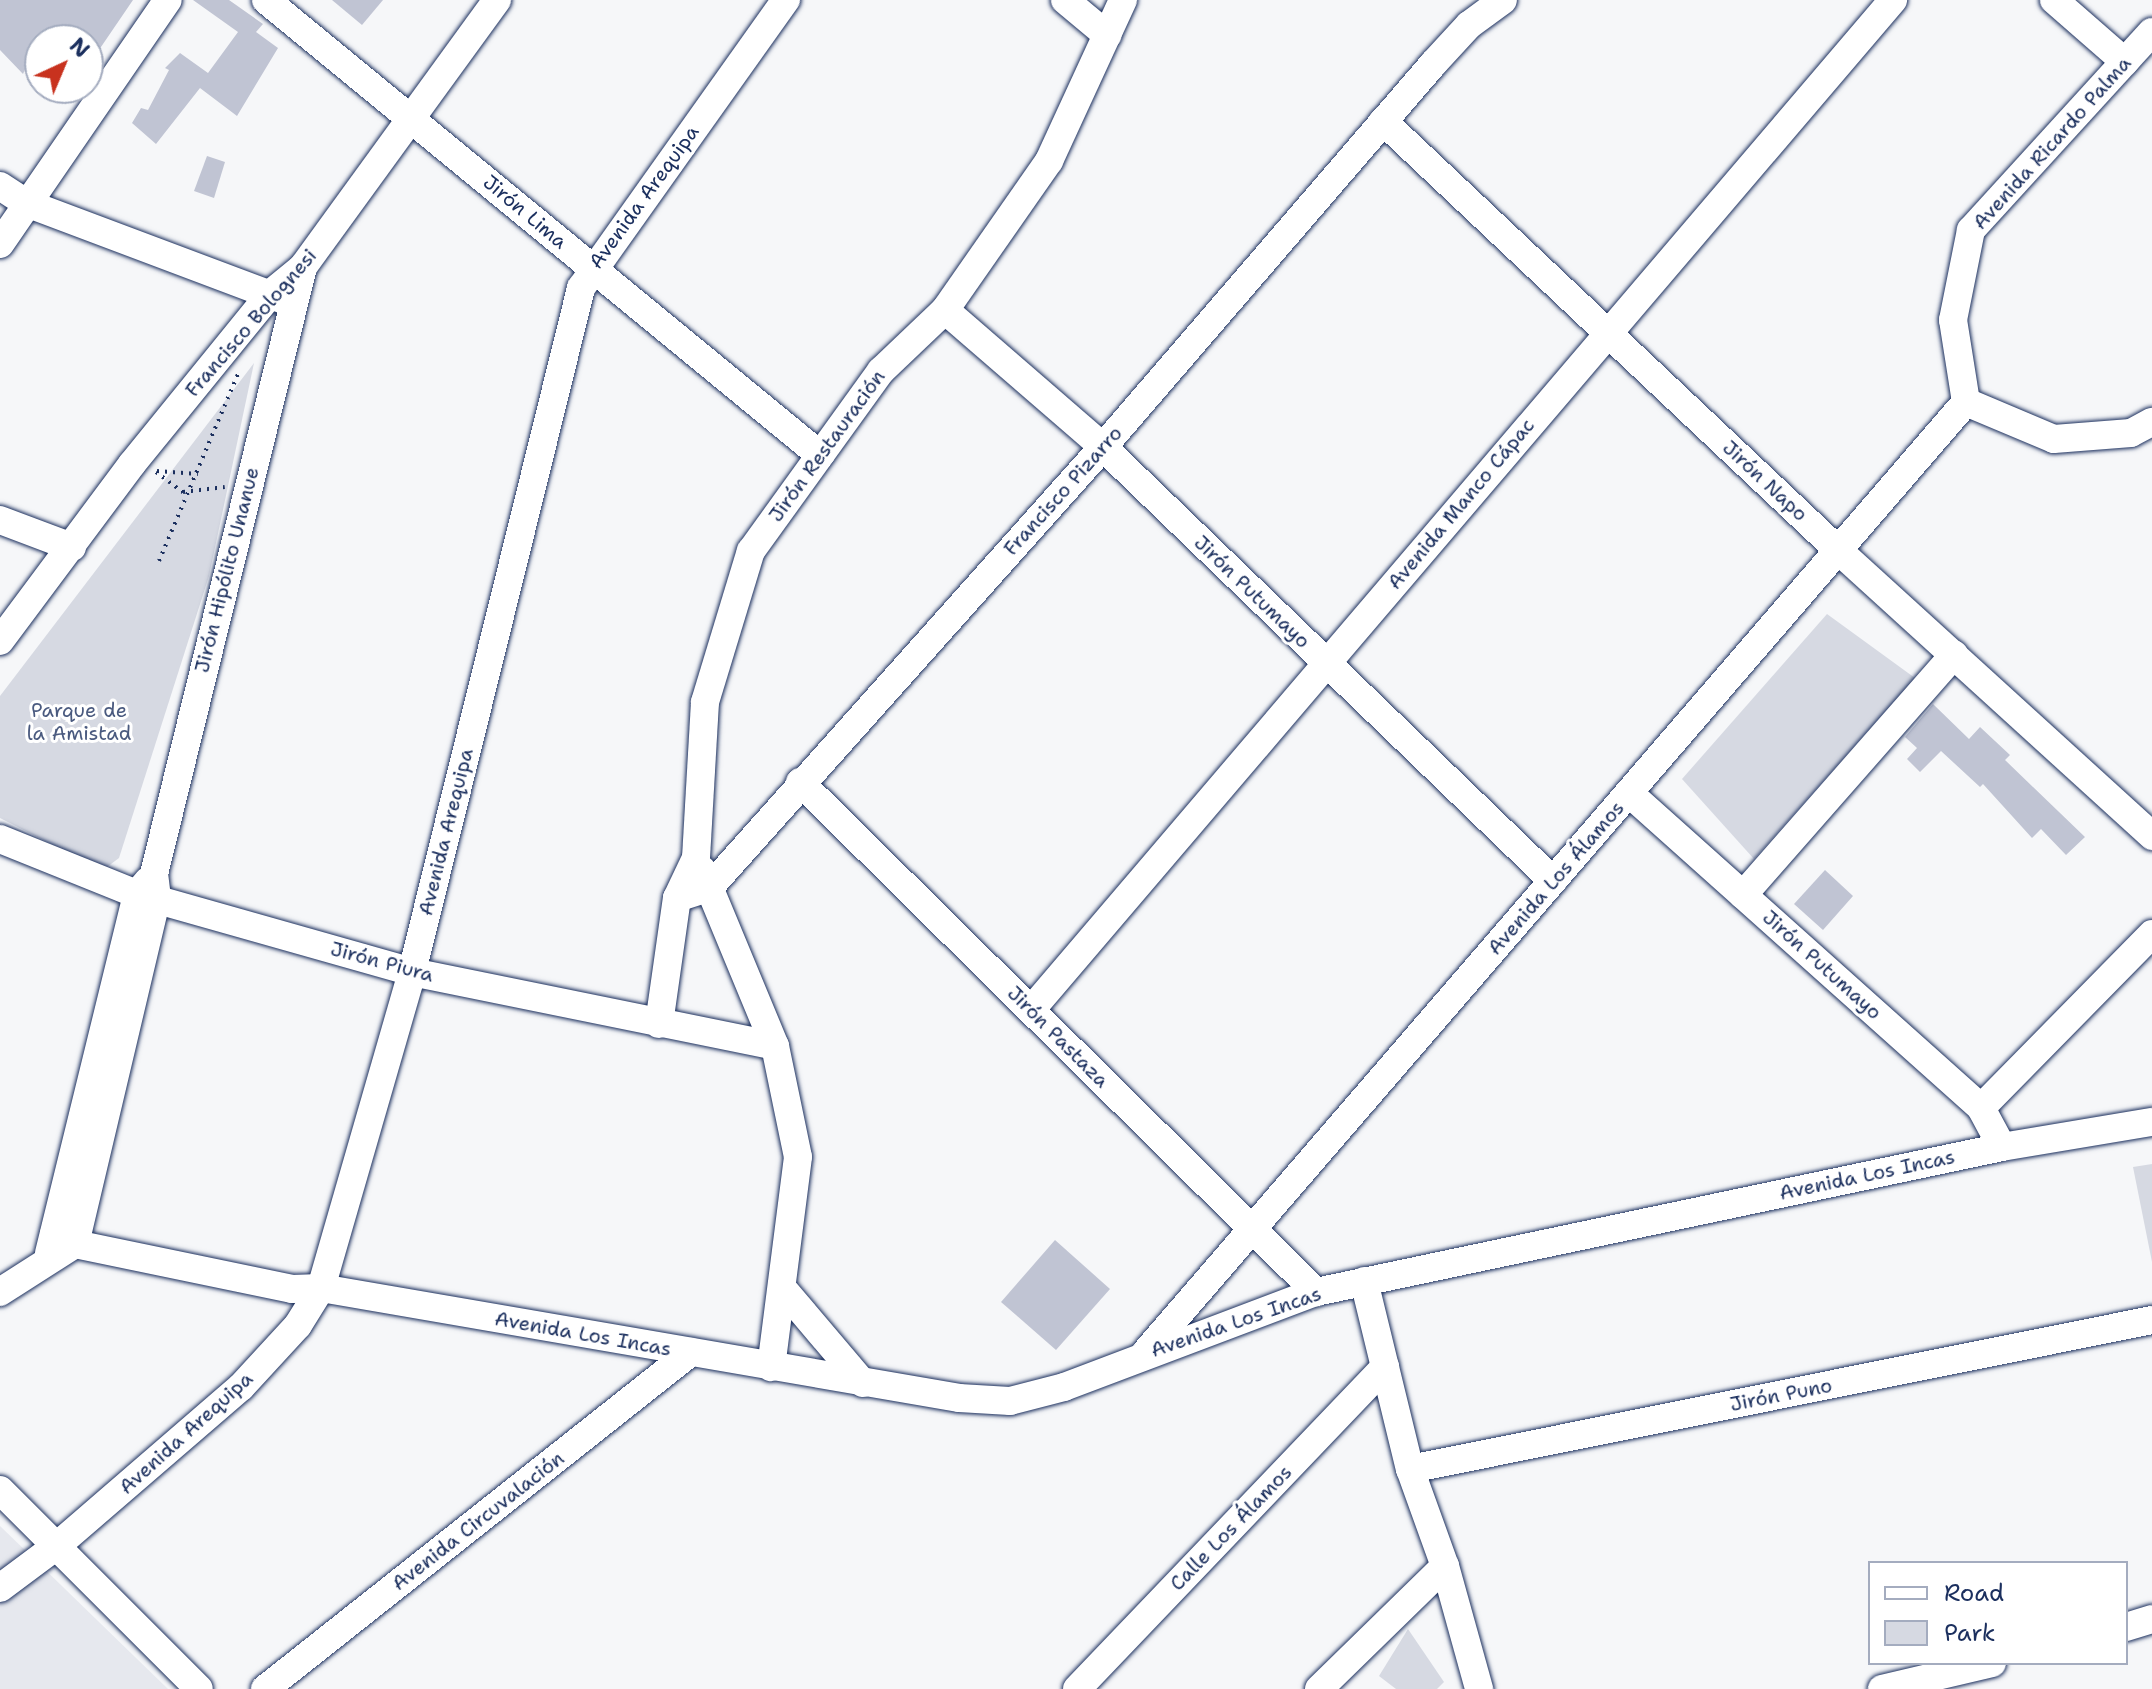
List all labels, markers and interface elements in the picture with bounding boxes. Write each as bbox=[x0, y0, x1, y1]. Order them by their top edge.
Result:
north arrow bbox=[24, 24, 104, 104]
text: N bbox=[63, 31, 96, 64]
street label: Avenida Ricardo Palma bbox=[1968, 51, 2136, 235]
street label: Avenida Arequipa bbox=[584, 121, 704, 273]
street label: Jirón Lima bbox=[478, 170, 572, 254]
street label: Francisco Bolognesi bbox=[180, 244, 322, 402]
street label: Jirón Restauración bbox=[764, 365, 890, 527]
street label: Avenida Manco Cápac bbox=[1383, 414, 1539, 594]
street label: Francisco Pizarro bbox=[999, 421, 1127, 561]
street label: Jirón Napo bbox=[1718, 436, 1812, 526]
street label: Jirón Hipólito Unanue bbox=[190, 465, 264, 675]
street label: Jirón Putumayo bbox=[1189, 531, 1315, 653]
park label: Parque de la Amistad bbox=[27, 698, 131, 745]
street label: Avenida Arequipa bbox=[414, 746, 478, 918]
street label: Avenida Los Álamos bbox=[1483, 796, 1629, 960]
street label: Jirón Putumayo bbox=[1757, 905, 1887, 1025]
street label: Jirón Piura bbox=[328, 937, 436, 987]
street label: Jirón Pastaza bbox=[1002, 981, 1114, 1093]
street label: Avenida Los Incas bbox=[1777, 1145, 1957, 1205]
street label: Avenida Los Incas bbox=[1147, 1282, 1325, 1362]
street label: Avenida Los Incas bbox=[493, 1307, 673, 1361]
street label: Avenida Arequipa bbox=[114, 1367, 258, 1499]
street label: Jirón Puno bbox=[1728, 1373, 1834, 1417]
street label: Avenida Circuvalación bbox=[387, 1446, 569, 1596]
street label: Calle Los Álamos bbox=[1165, 1460, 1297, 1596]
legend bbox=[1868, 1561, 2128, 1665]
text: Road bbox=[1944, 1577, 2004, 1609]
text: Park bbox=[1944, 1617, 1996, 1649]

